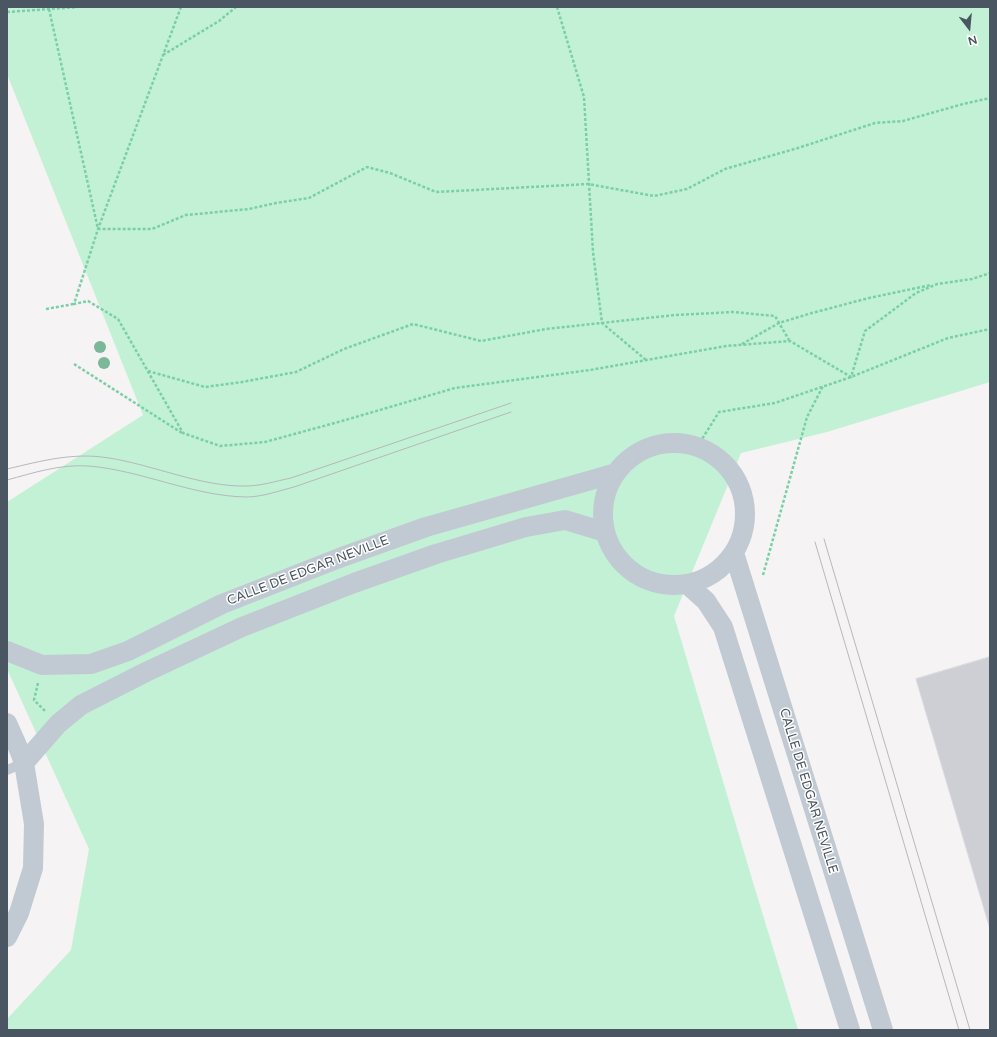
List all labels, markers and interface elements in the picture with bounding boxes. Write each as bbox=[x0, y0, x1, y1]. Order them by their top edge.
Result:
north arrow bbox=[949, 8, 989, 48]
text: N bbox=[966, 33, 978, 47]
street label: CALLE DE EDGAR NEVILLE bbox=[225, 533, 391, 609]
street label: CALLE DE EDGAR NEVILLE bbox=[775, 707, 841, 875]

